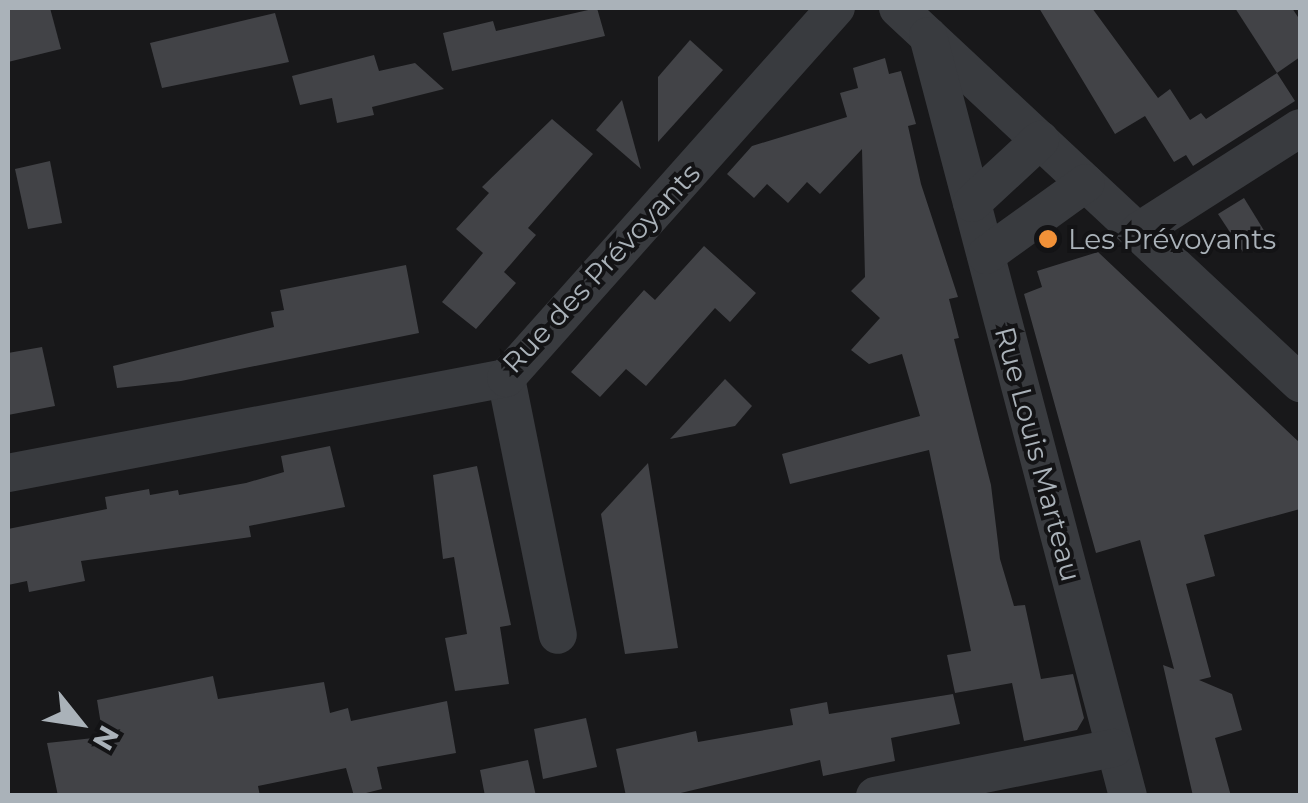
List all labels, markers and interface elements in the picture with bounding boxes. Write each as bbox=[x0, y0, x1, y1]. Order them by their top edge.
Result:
street label: Rue des Prévoyants bbox=[495, 156, 707, 380]
place label: Les Prévoyants bbox=[1068, 222, 1276, 256]
marker: Les Prévoyants bbox=[1037, 228, 1059, 250]
street label: Rue Louis Marteau bbox=[988, 323, 1088, 585]
north arrow bbox=[30, 673, 130, 773]
text: N bbox=[86, 720, 126, 756]

